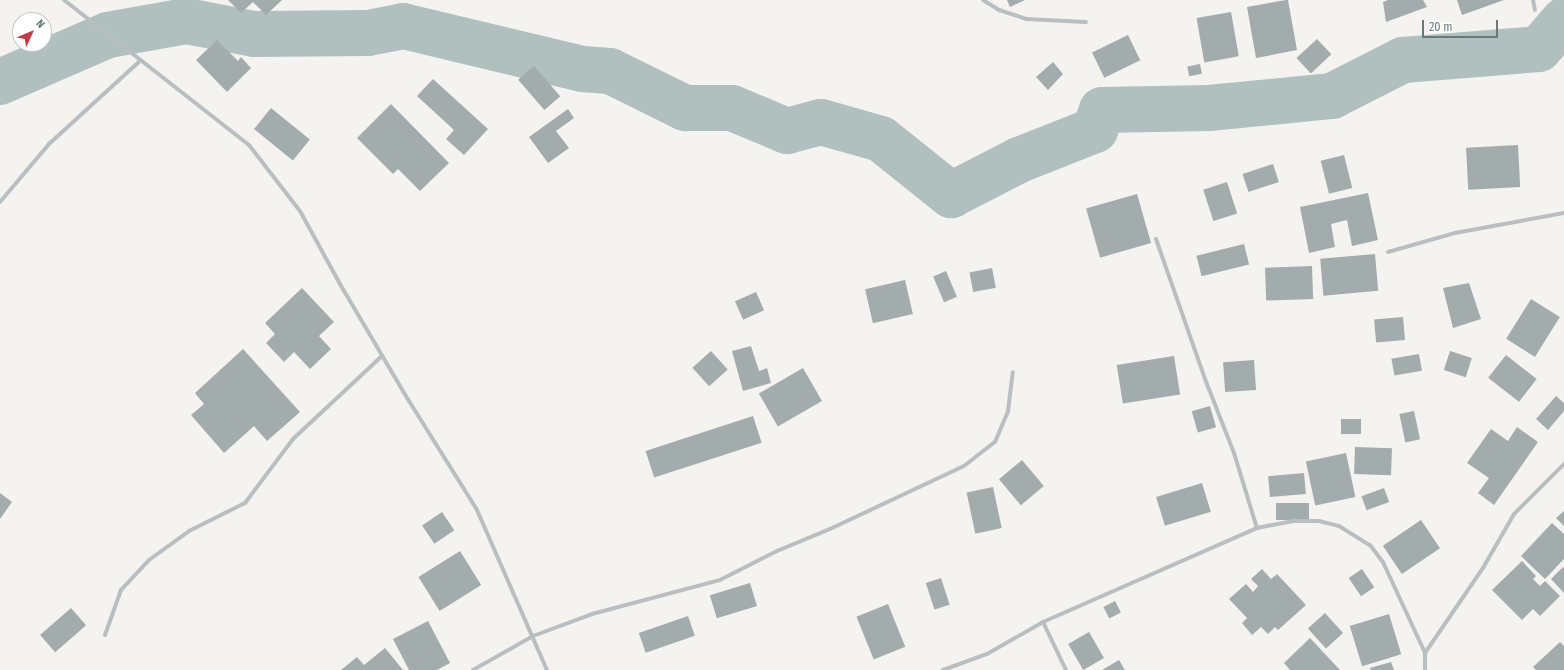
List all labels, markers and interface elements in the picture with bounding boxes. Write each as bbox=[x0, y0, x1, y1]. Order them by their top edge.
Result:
north arrow bbox=[12, 12, 52, 52]
scale bar bbox=[1424, 12, 1500, 38]
text: N bbox=[33, 17, 47, 31]
text: 20 m bbox=[1429, 20, 1453, 34]

